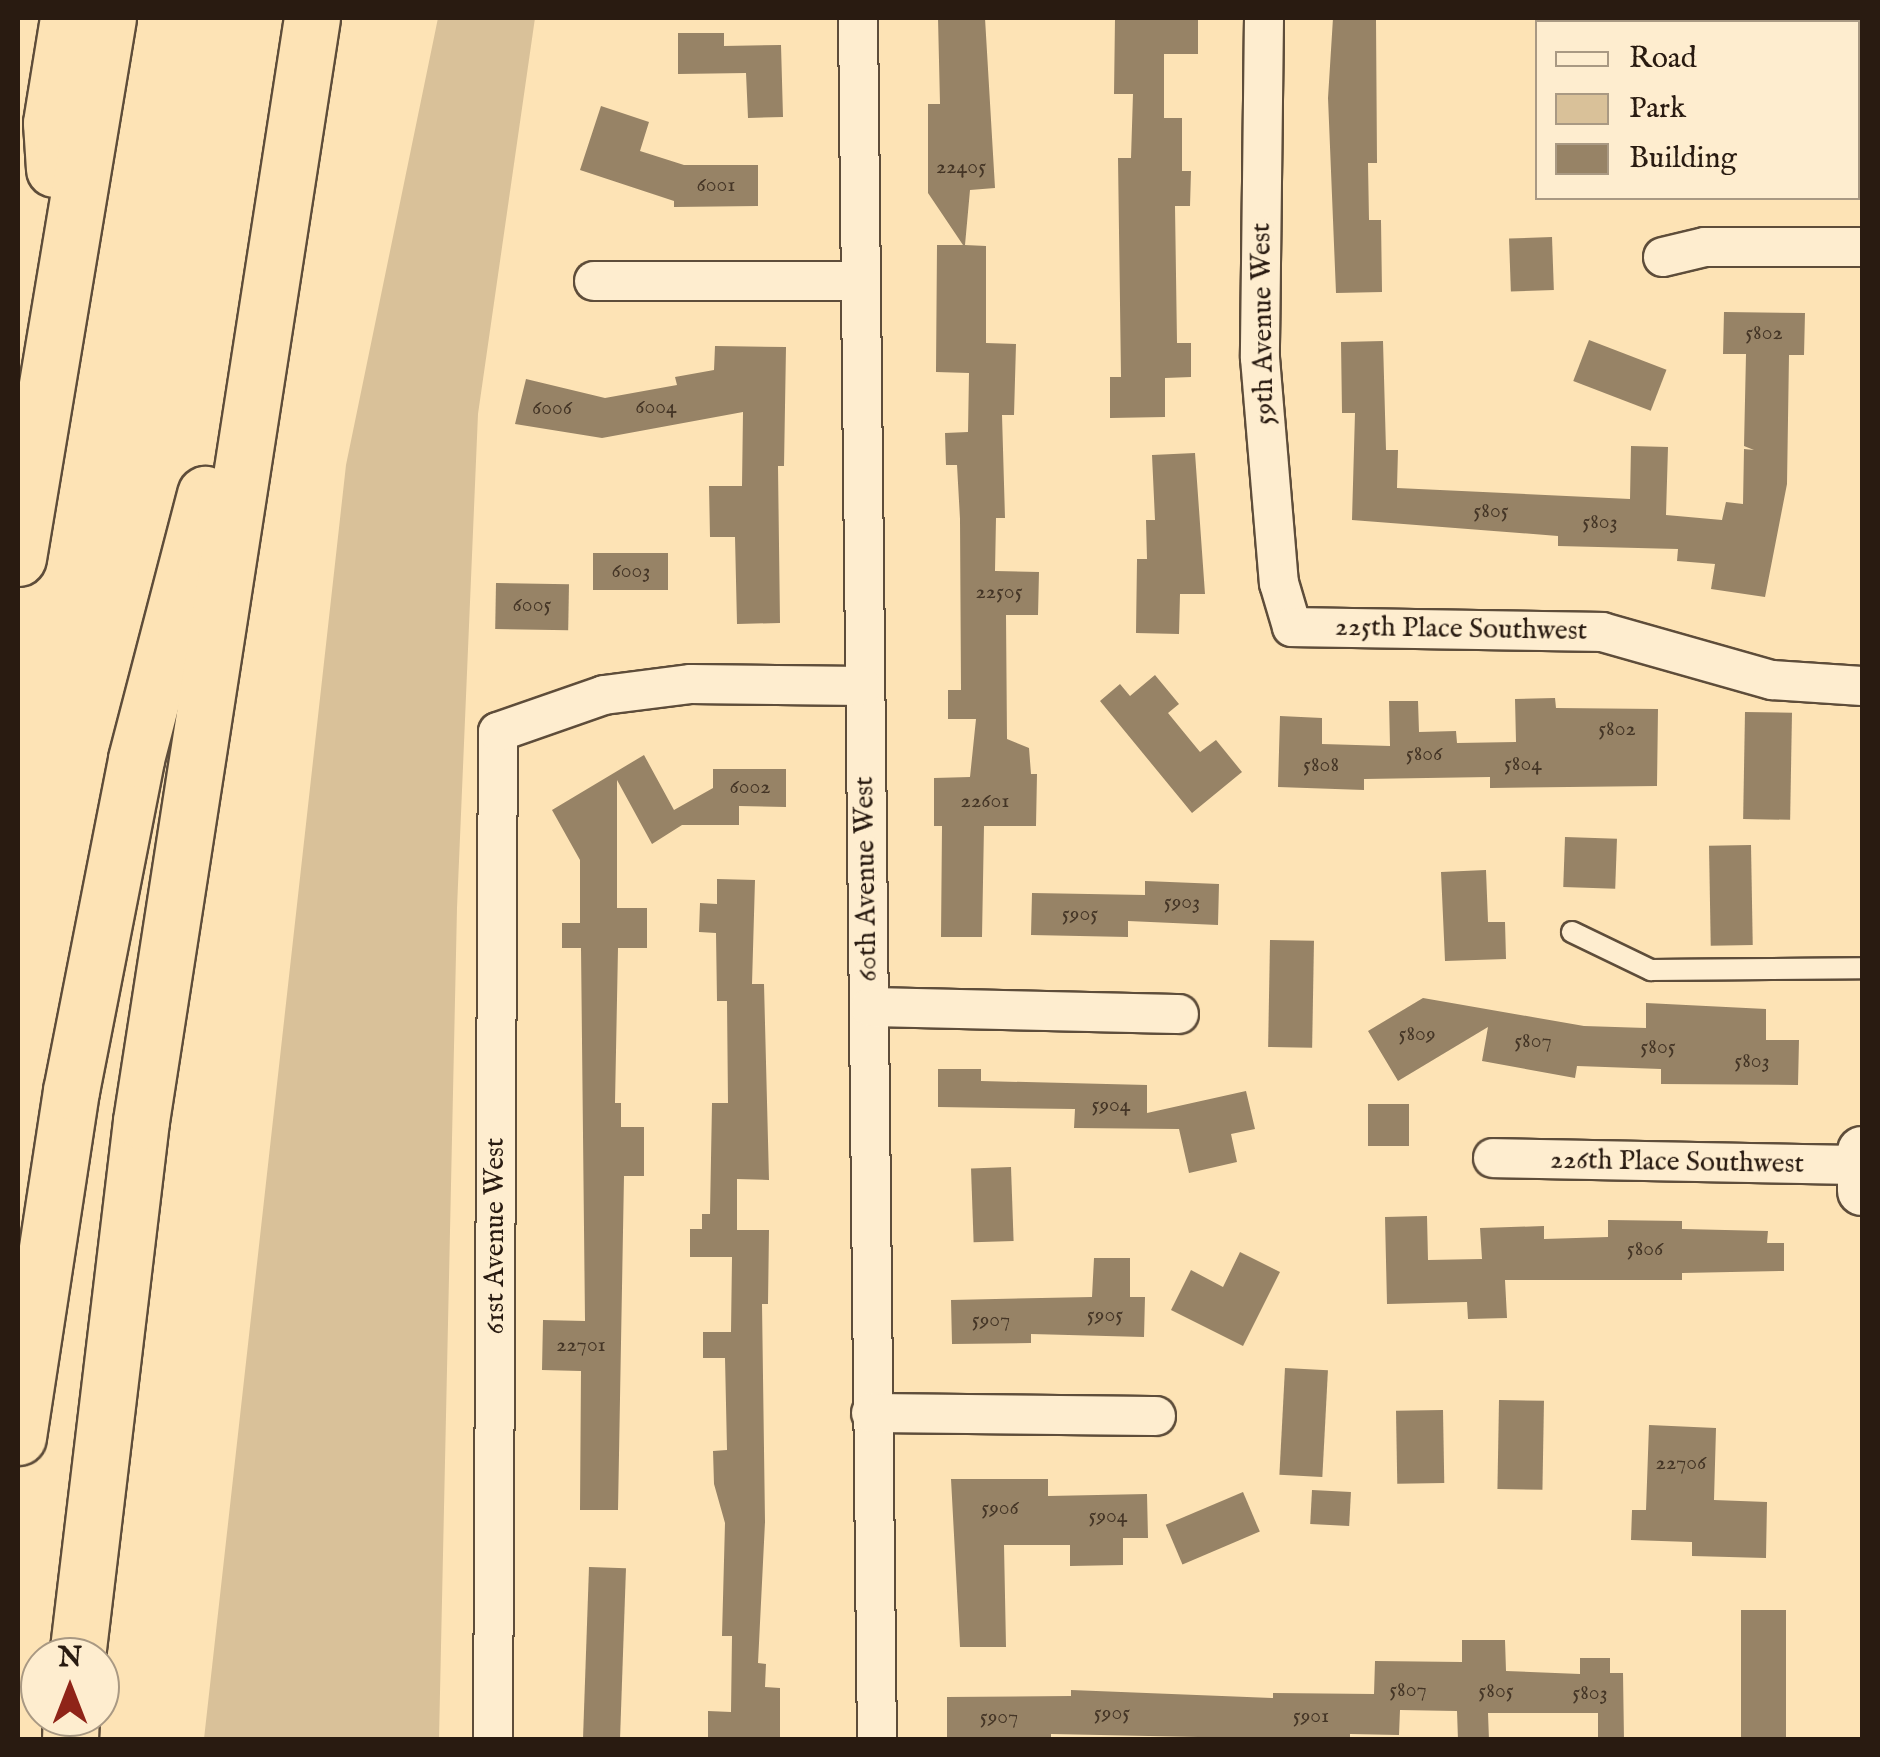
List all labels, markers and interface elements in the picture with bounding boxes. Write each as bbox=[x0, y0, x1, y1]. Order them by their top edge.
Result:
legend bbox=[1535, 20, 1860, 200]
text: Road bbox=[1629, 40, 1697, 78]
text: Park bbox=[1629, 90, 1686, 128]
text: Building bbox=[1629, 140, 1737, 178]
house number: 22405 bbox=[936, 155, 986, 181]
house number: 6001 bbox=[697, 173, 735, 199]
street label: 59th Avenue West bbox=[1245, 223, 1283, 425]
house number: 5802 bbox=[1745, 321, 1783, 347]
house number: 6004 bbox=[635, 395, 677, 421]
house number: 6006 bbox=[532, 396, 572, 422]
house number: 5805 bbox=[1473, 499, 1509, 525]
house number: 5803 bbox=[1582, 510, 1618, 536]
house number: 6003 bbox=[611, 559, 651, 585]
house number: 22505 bbox=[975, 580, 1023, 606]
house number: 6005 bbox=[513, 593, 551, 619]
street label: 225th Place Southwest bbox=[1335, 611, 1587, 649]
house number: 5802 bbox=[1598, 717, 1636, 743]
house number: 5806 bbox=[1406, 742, 1442, 768]
house number: 5804 bbox=[1504, 752, 1542, 778]
house number: 5808 bbox=[1303, 753, 1339, 779]
house number: 6002 bbox=[729, 775, 771, 801]
street label: 60th Avenue West bbox=[848, 776, 886, 982]
house number: 22601 bbox=[961, 789, 1009, 815]
house number: 5903 bbox=[1164, 890, 1200, 916]
house number: 5905 bbox=[1062, 902, 1098, 928]
house number: 5809 bbox=[1398, 1022, 1436, 1048]
house number: 5807 bbox=[1514, 1029, 1552, 1055]
house number: 5805 bbox=[1640, 1035, 1676, 1061]
house number: 5803 bbox=[1734, 1049, 1770, 1075]
house number: 5904 bbox=[1091, 1093, 1131, 1119]
street label: 61st Avenue West bbox=[479, 1138, 513, 1334]
street label: 226th Place Southwest bbox=[1550, 1144, 1804, 1182]
house number: 5806 bbox=[1627, 1237, 1663, 1263]
house number: 5905 bbox=[1087, 1303, 1123, 1329]
house number: 5907 bbox=[972, 1308, 1010, 1334]
house number: 22701 bbox=[556, 1333, 606, 1359]
house number: 22706 bbox=[1656, 1451, 1706, 1477]
house number: 5906 bbox=[981, 1496, 1019, 1522]
house number: 5904 bbox=[1088, 1504, 1128, 1530]
north arrow bbox=[20, 1637, 120, 1737]
text: N bbox=[58, 1641, 82, 1676]
house number: 5807 bbox=[1389, 1678, 1427, 1704]
house number: 5805 bbox=[1478, 1679, 1514, 1705]
house number: 5803 bbox=[1572, 1681, 1608, 1707]
house number: 5905 bbox=[1094, 1701, 1130, 1727]
house number: 5901 bbox=[1293, 1704, 1329, 1730]
house number: 5907 bbox=[980, 1705, 1018, 1731]

